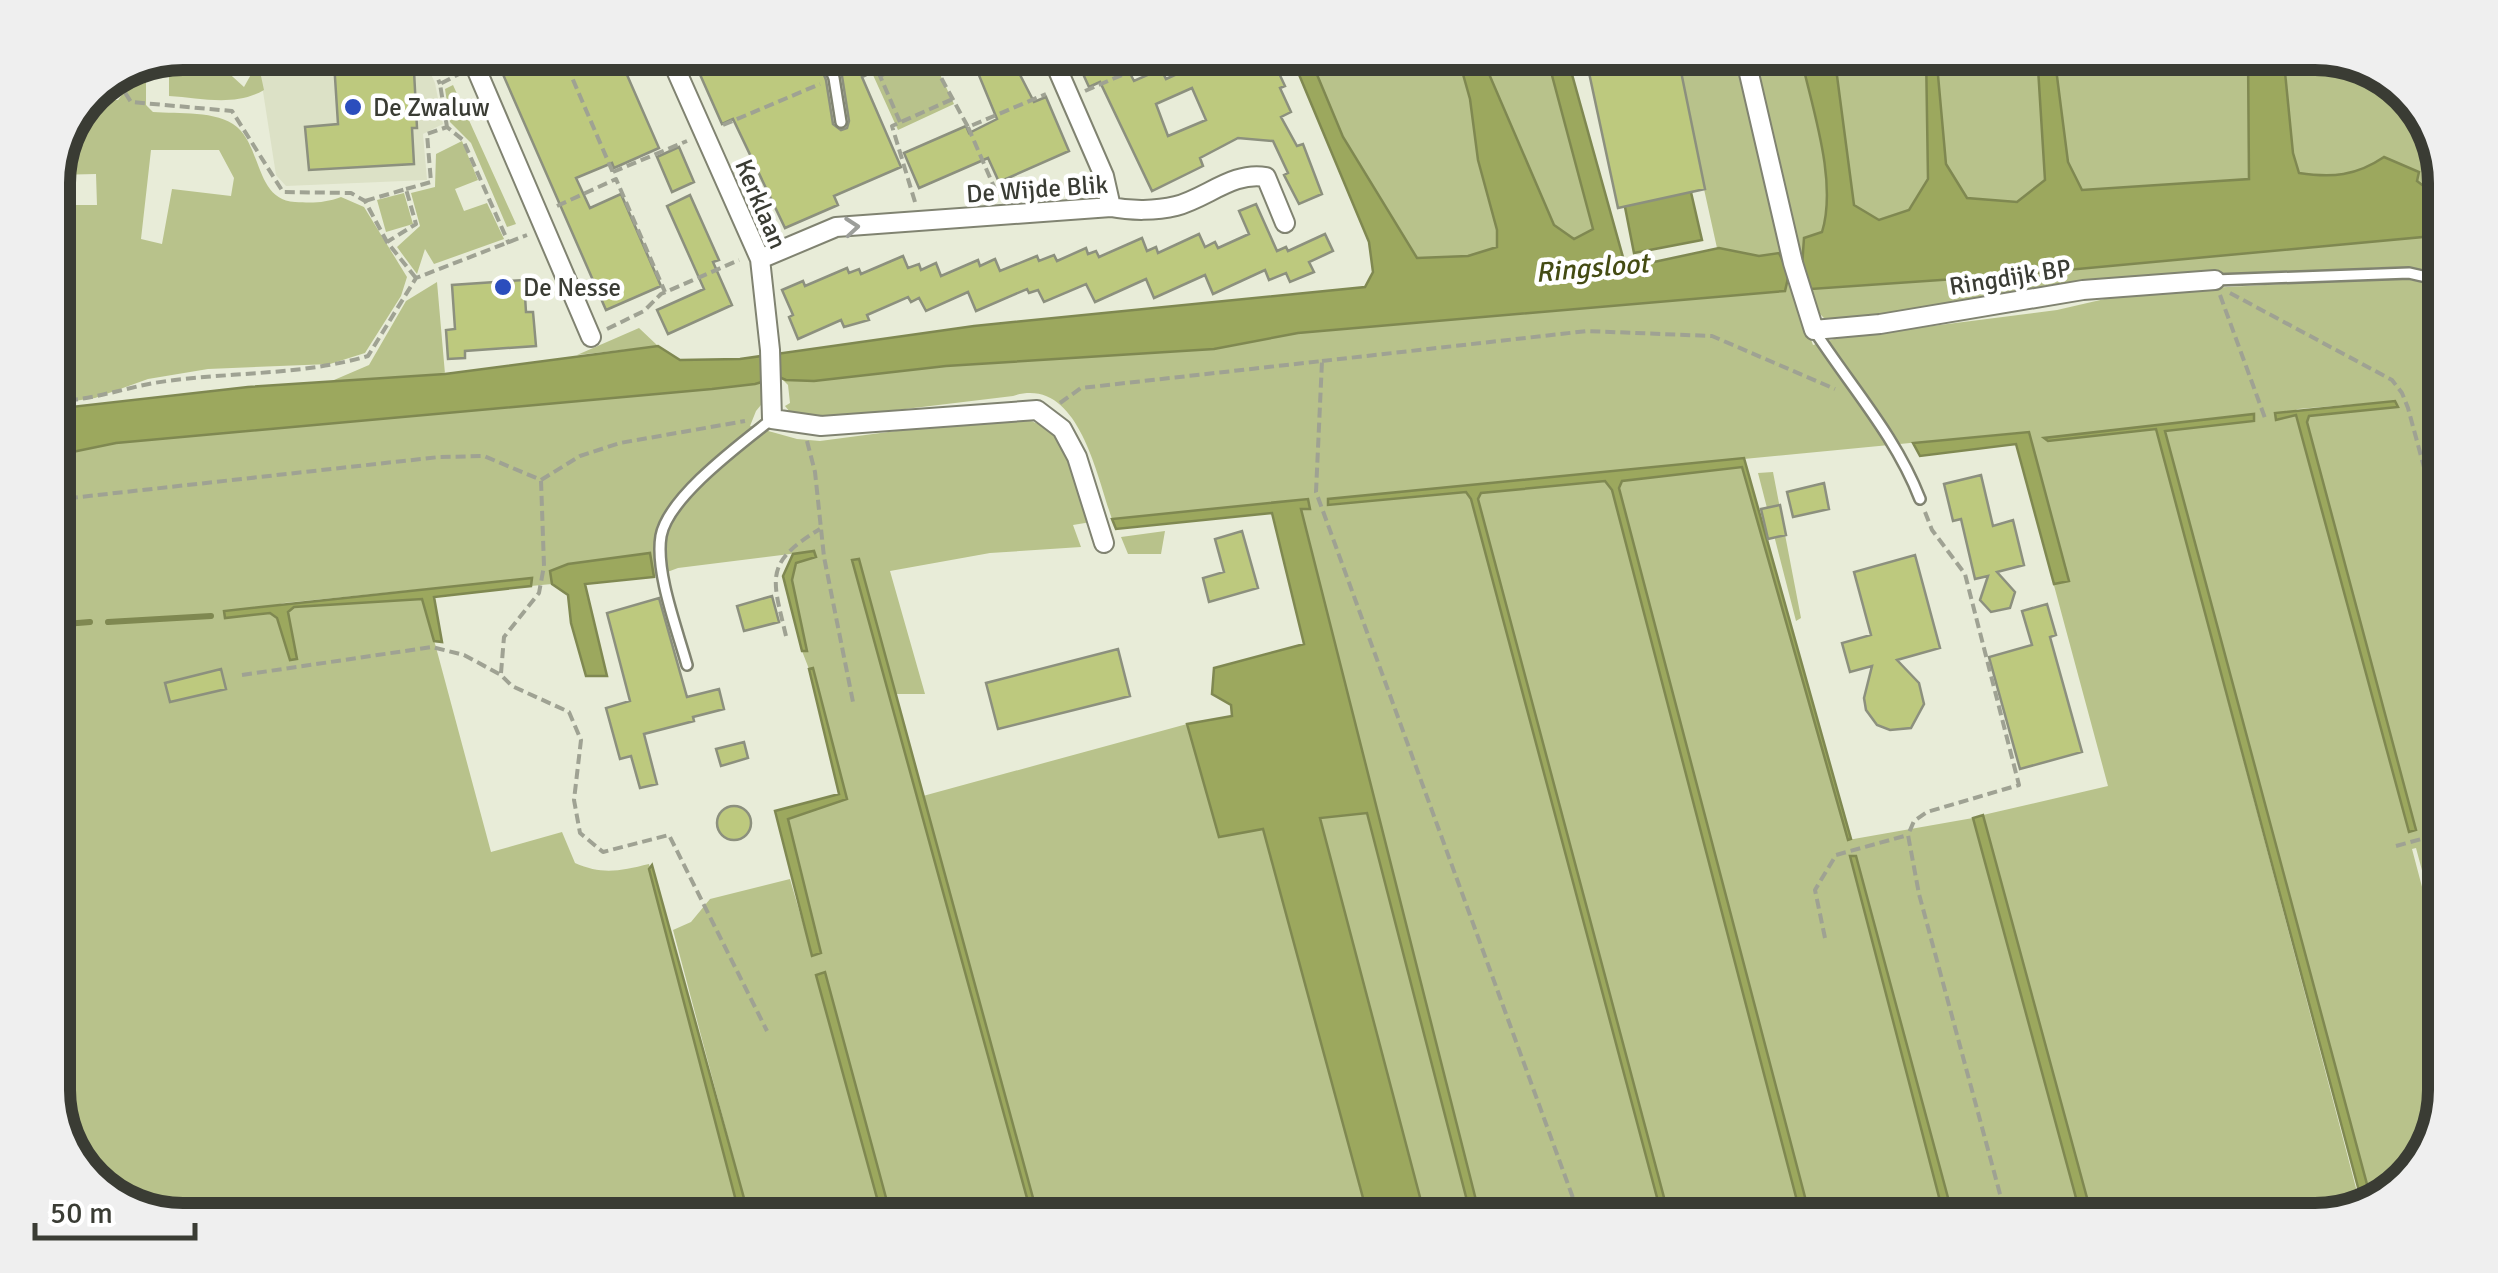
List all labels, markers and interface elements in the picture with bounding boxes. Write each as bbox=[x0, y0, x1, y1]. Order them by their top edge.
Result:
place label: De Zwaluw bbox=[373, 92, 490, 123]
marker: De Zwaluw bbox=[342, 96, 364, 118]
street label: Kerklaan bbox=[728, 154, 794, 254]
street label: De Wijde Blik bbox=[965, 169, 1109, 209]
one-way arrow bbox=[844, 216, 860, 238]
water label: Ringsloot bbox=[1534, 246, 1653, 290]
street label: Ringdijk BP bbox=[1947, 252, 2073, 302]
place label: De Nesse bbox=[523, 272, 621, 303]
marker: De Nesse bbox=[492, 276, 514, 298]
scale bar bbox=[35, 1178, 195, 1240]
text: 50 m bbox=[50, 1195, 113, 1232]

